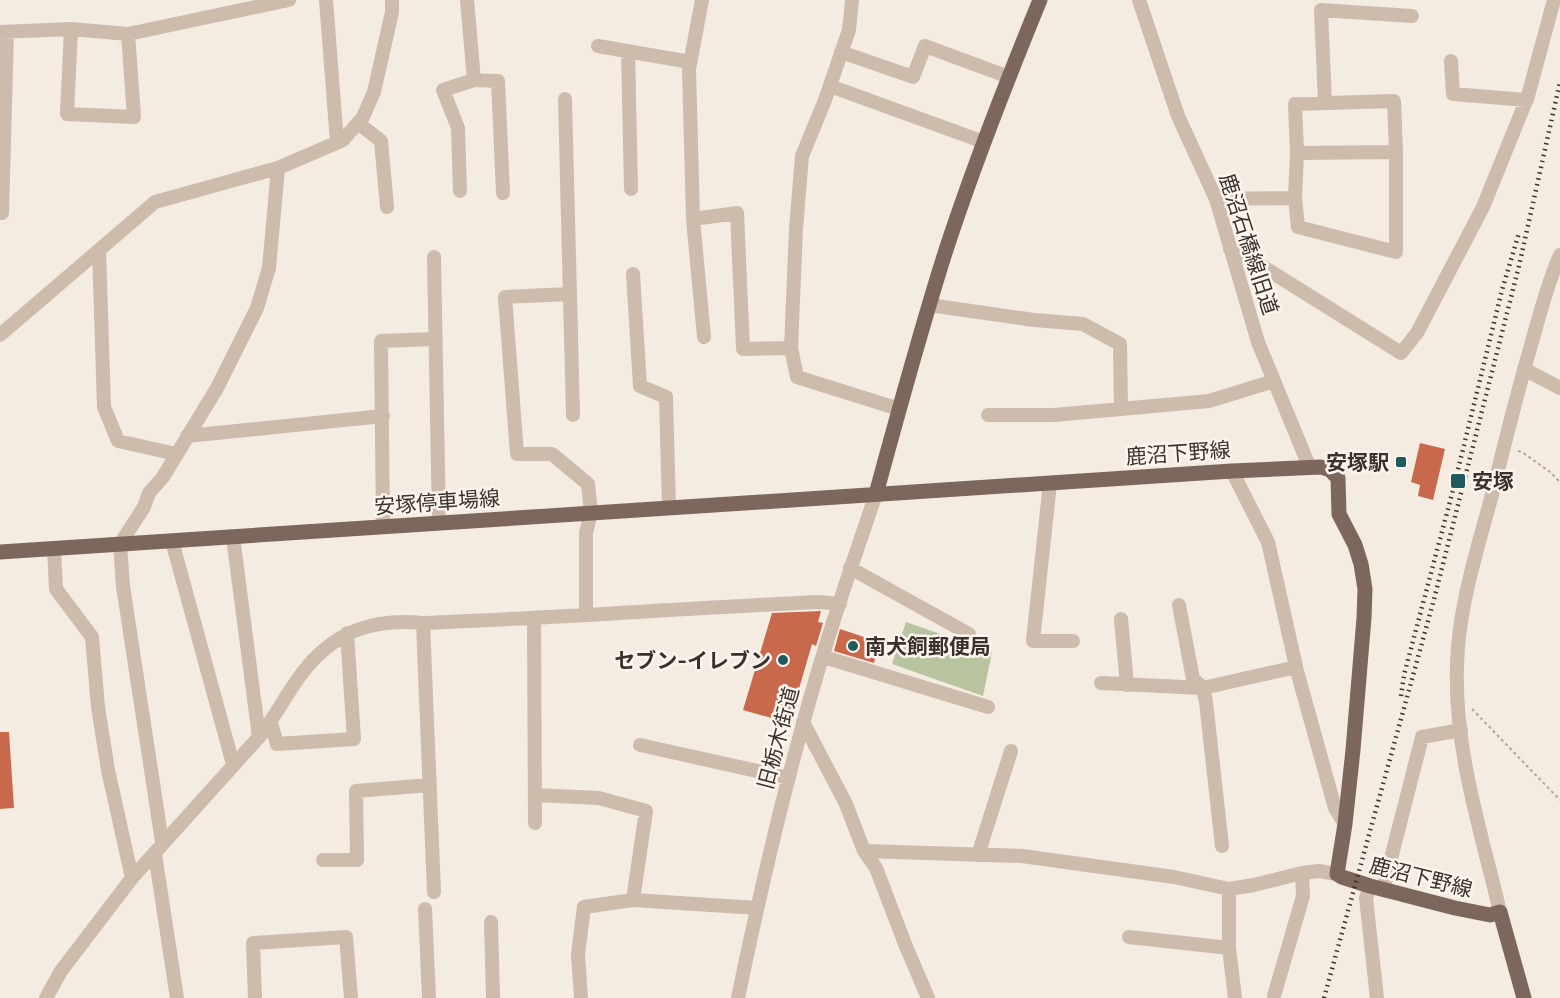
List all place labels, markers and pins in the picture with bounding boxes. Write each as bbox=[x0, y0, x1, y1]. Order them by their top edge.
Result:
place label: 安塚駅 bbox=[1326, 450, 1389, 475]
marker: 安塚駅 bbox=[1394, 455, 1408, 469]
place label: 安塚 bbox=[1472, 469, 1514, 494]
marker: 安塚 bbox=[1449, 472, 1467, 490]
place label: 南犬飼郵便局 bbox=[865, 634, 991, 659]
marker: 南犬飼郵便局 bbox=[846, 639, 860, 653]
place label: セブン-イレブン bbox=[614, 648, 771, 673]
marker: セブン-イレブン bbox=[776, 653, 790, 667]

